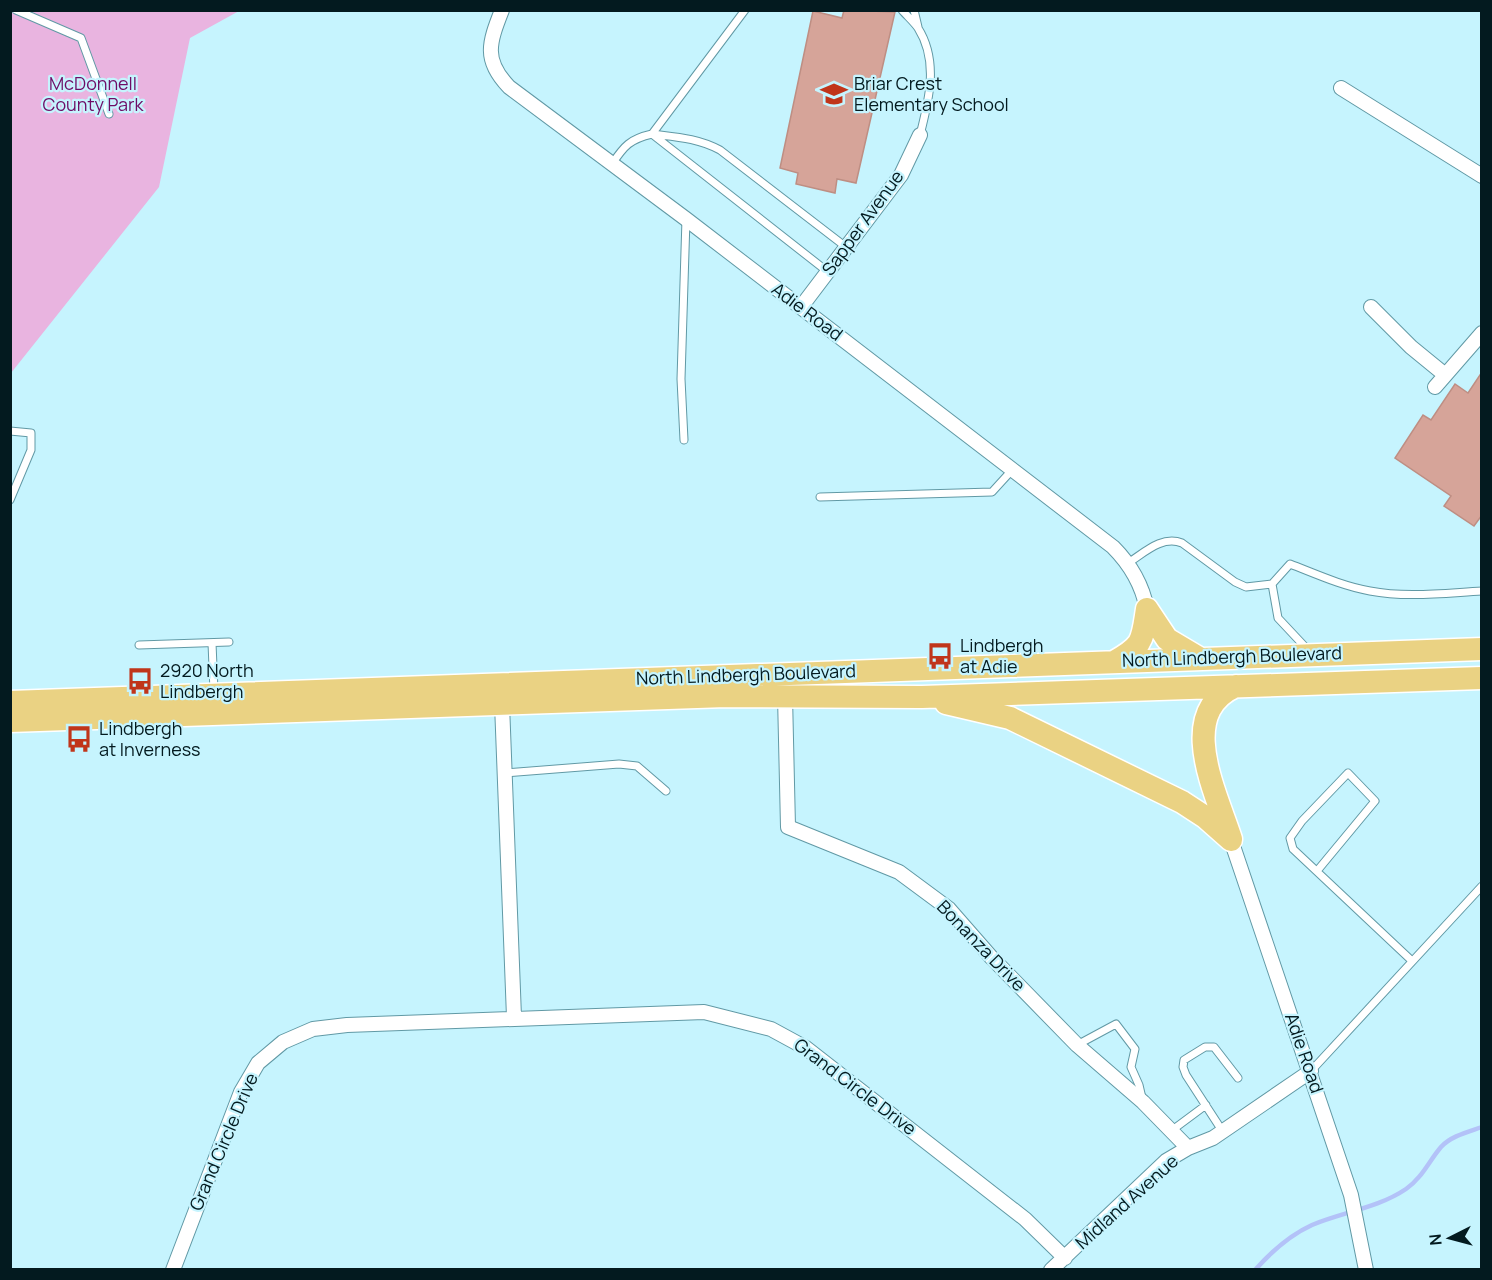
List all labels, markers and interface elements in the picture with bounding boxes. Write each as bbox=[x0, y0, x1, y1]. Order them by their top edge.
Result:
park label: McDonnell County Park bbox=[43, 71, 144, 116]
place label: Briar Crest Elementary School bbox=[854, 71, 1009, 116]
school or university icon: Briar Crest Elementary School bbox=[819, 79, 849, 109]
street label: Sapper Avenue bbox=[816, 165, 909, 280]
street label: Adie Road bbox=[767, 277, 848, 346]
place label: Lindbergh at Adie bbox=[960, 633, 1043, 678]
street label: North Lindbergh Boulevard bbox=[1122, 640, 1342, 672]
bus stop icon: Lindbergh at Adie bbox=[925, 641, 955, 671]
place label: 2920 North Lindbergh bbox=[160, 658, 254, 703]
street label: North Lindbergh Boulevard bbox=[636, 658, 856, 690]
bus stop icon: 2920 North Lindbergh bbox=[125, 666, 155, 696]
place label: Lindbergh at Inverness bbox=[99, 716, 201, 761]
bus stop icon: Lindbergh at Inverness bbox=[64, 724, 94, 754]
street label: Bonanza Drive bbox=[932, 895, 1031, 996]
street label: Adie Road bbox=[1280, 1009, 1330, 1096]
street label: Grand Circle Drive bbox=[790, 1032, 922, 1140]
street label: Grand Circle Drive bbox=[183, 1069, 263, 1214]
street label: Midland Avenue bbox=[1070, 1149, 1183, 1254]
north arrow bbox=[1420, 1208, 1480, 1268]
text: N bbox=[1424, 1233, 1447, 1246]

